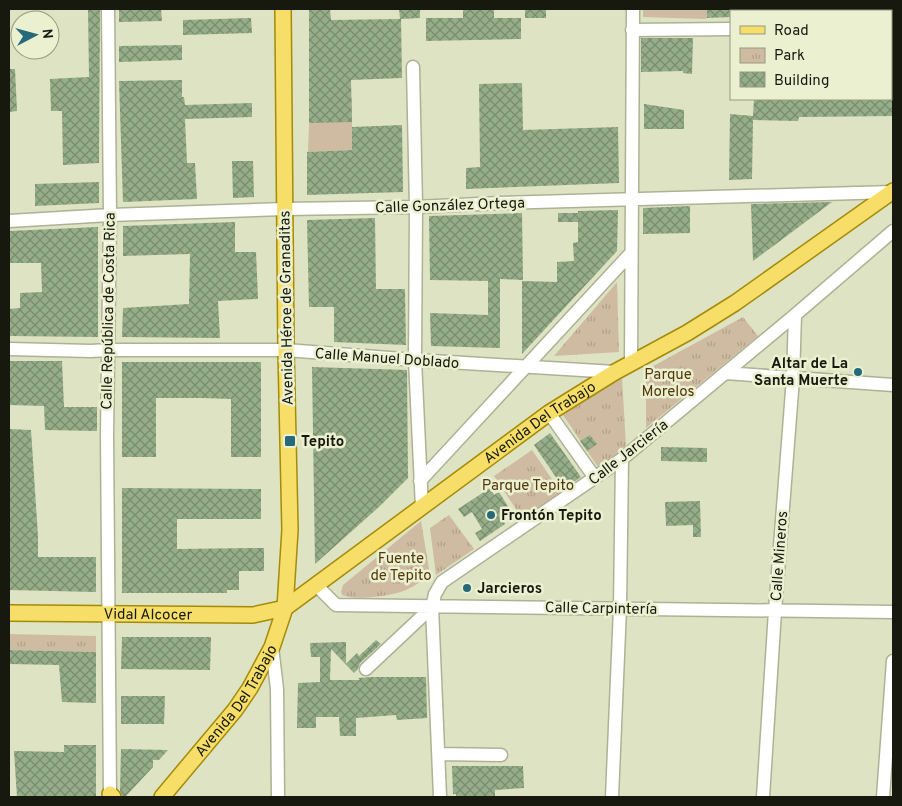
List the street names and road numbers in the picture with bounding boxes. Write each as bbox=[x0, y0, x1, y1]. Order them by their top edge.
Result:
street label: Calle González Ortega bbox=[375, 194, 525, 219]
street label: Avenida Héroe de Granaditas bbox=[276, 210, 299, 406]
street label: Calle República de Costa Rica bbox=[98, 212, 121, 410]
street label: Calle Manuel Doblado bbox=[314, 345, 460, 374]
street label: Avenida Del Trabajo bbox=[481, 378, 600, 469]
street label: Calle Jarciería bbox=[585, 416, 673, 490]
street label: Calle Mineros bbox=[768, 510, 793, 602]
street label: Calle Carpintería bbox=[545, 599, 657, 620]
street label: Vidal Alcocer bbox=[103, 606, 193, 626]
street label: Avenida Del Trabajo bbox=[192, 642, 282, 761]

